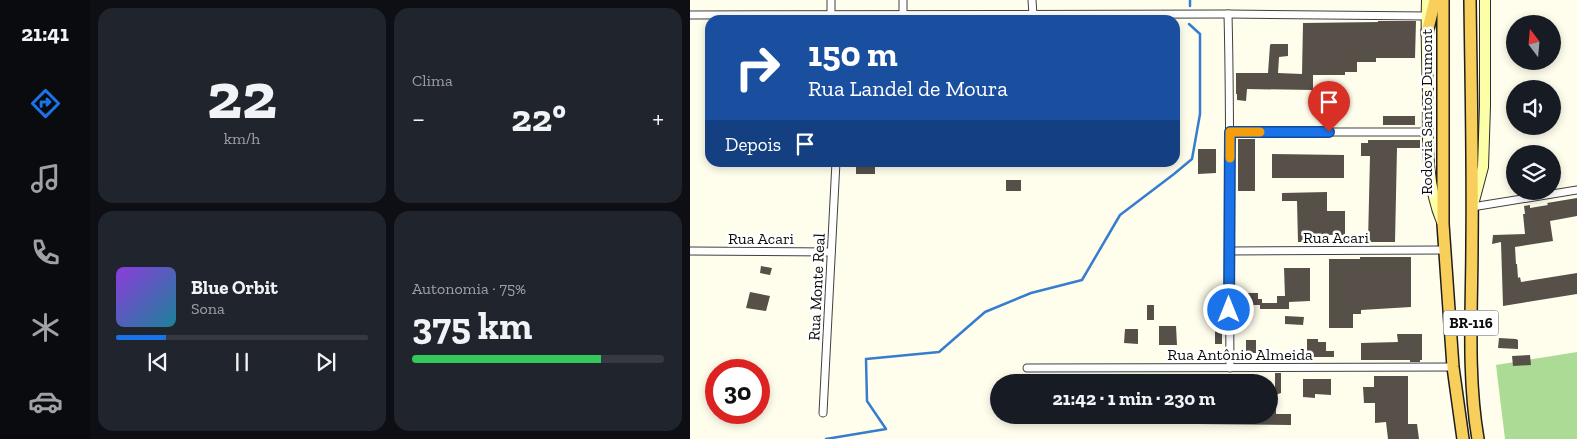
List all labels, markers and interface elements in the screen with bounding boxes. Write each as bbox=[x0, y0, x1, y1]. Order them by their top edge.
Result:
north arrow bbox=[1506, 15, 1561, 70]
map controls bbox=[1506, 15, 1561, 200]
text: 21:41 bbox=[21, 20, 69, 47]
street label: Rodovia Santos Dumont bbox=[1417, 29, 1436, 195]
text: 150 m bbox=[808, 33, 898, 75]
icon: right bbox=[725, 35, 790, 100]
text: 22 bbox=[207, 57, 277, 135]
text: Clima bbox=[412, 71, 453, 90]
text: Rua Landel de Moura bbox=[808, 75, 1008, 102]
button: sound bbox=[1506, 80, 1561, 135]
pin bbox=[1308, 81, 1350, 132]
icon: directions bbox=[28, 86, 63, 121]
icon: arrive bbox=[1315, 88, 1343, 116]
text: 22° bbox=[511, 95, 566, 141]
text: − bbox=[412, 102, 425, 135]
text: + bbox=[652, 102, 664, 135]
text: km/h bbox=[224, 129, 260, 148]
icon: arrive bbox=[791, 130, 819, 158]
text: Depois bbox=[725, 133, 781, 156]
button: layers bbox=[1506, 145, 1561, 200]
icon: music bbox=[28, 161, 63, 196]
street label: Rua Acari bbox=[1303, 228, 1370, 247]
street label: Rua Acari bbox=[728, 229, 795, 248]
street label: Rua Monte Real bbox=[804, 233, 829, 341]
icon: phone bbox=[28, 235, 63, 270]
text: Blue Orbit bbox=[191, 276, 278, 299]
text: Autonomia · 75% bbox=[412, 279, 526, 298]
position arrow bbox=[1202, 283, 1254, 335]
text: Sona bbox=[191, 299, 225, 318]
text: 375 km bbox=[412, 303, 532, 349]
icon: climate bbox=[28, 310, 63, 345]
road number: BR-116 bbox=[1444, 310, 1498, 336]
street label: Rua Antônio Almeida bbox=[1167, 345, 1313, 364]
icon: previous bbox=[144, 348, 172, 376]
icon: pause bbox=[228, 348, 256, 376]
icon: next bbox=[312, 348, 340, 376]
speed limit sign: 30 bbox=[705, 359, 770, 424]
icon: car bbox=[28, 384, 63, 419]
text: 21:42 · 1 min · 230 m bbox=[1053, 387, 1215, 410]

